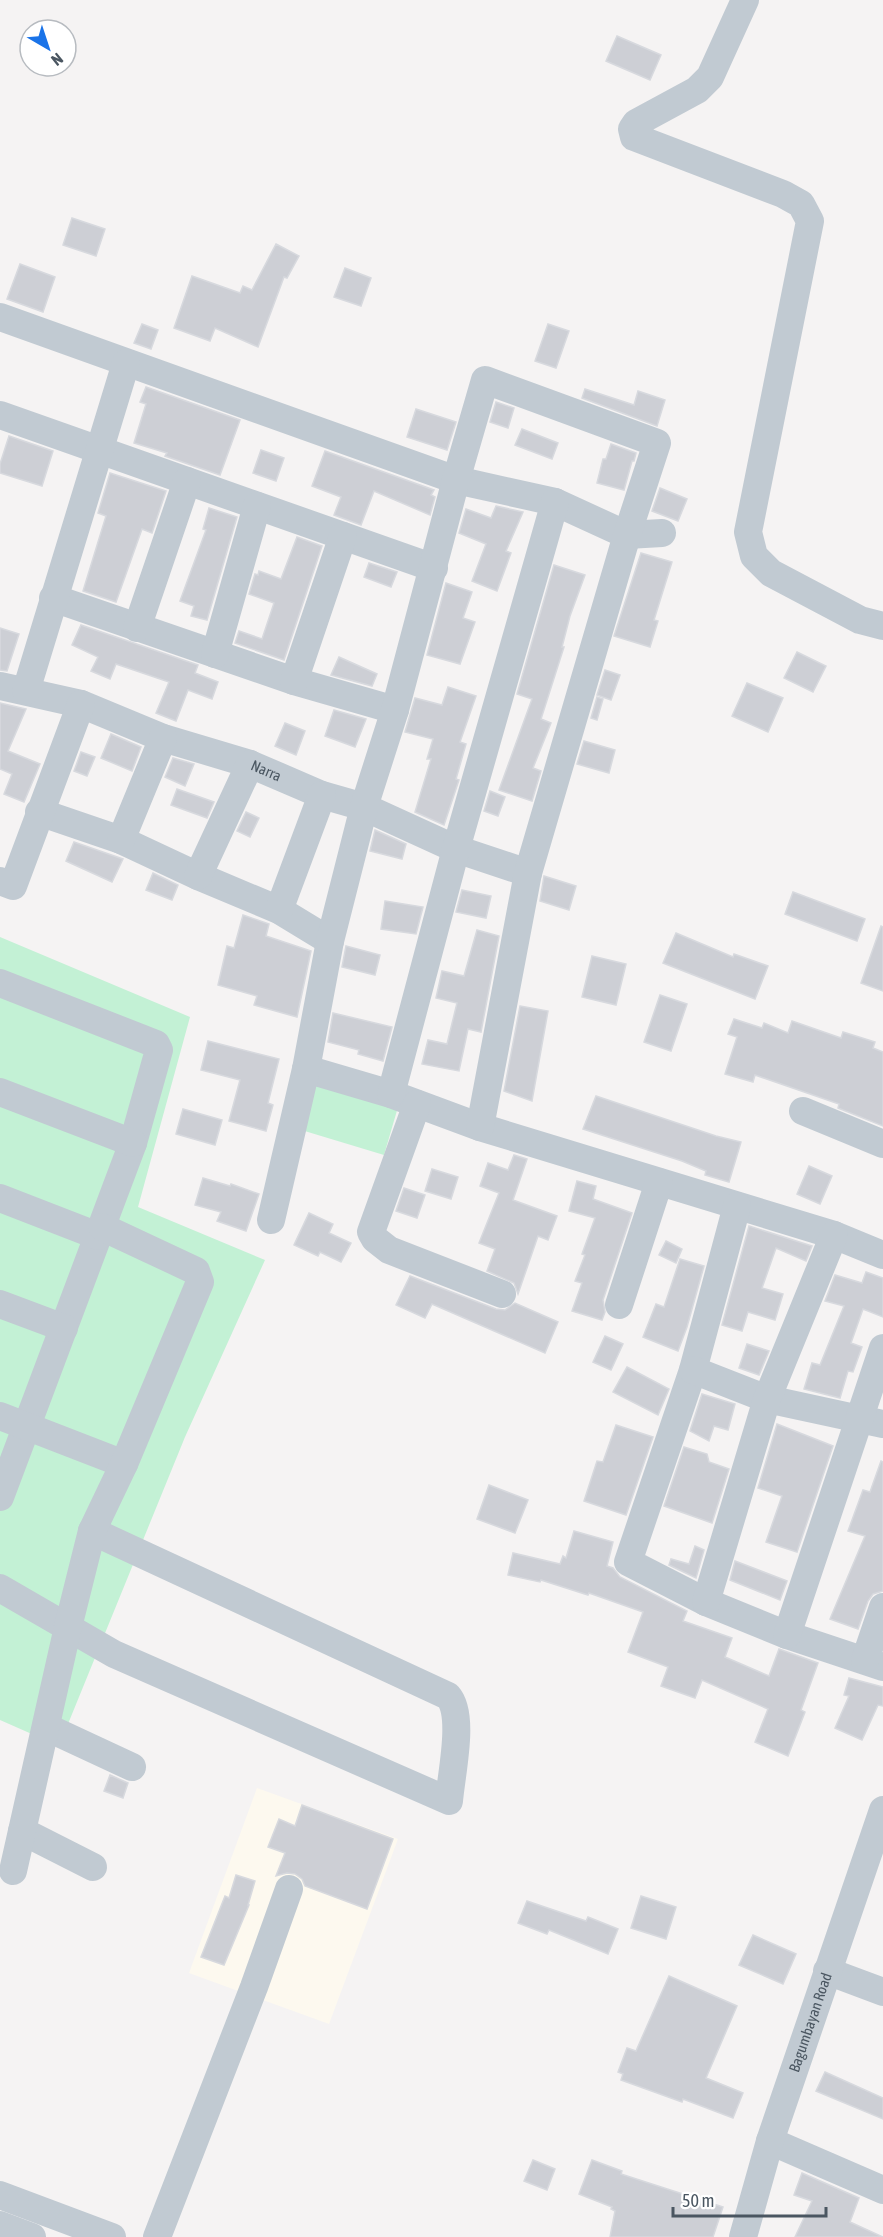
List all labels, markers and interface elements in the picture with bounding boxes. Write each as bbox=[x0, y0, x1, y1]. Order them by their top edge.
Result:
north arrow bbox=[18, 18, 78, 78]
text: N bbox=[48, 50, 67, 70]
street label: Narra bbox=[248, 756, 284, 784]
street label: Bagumbayan Road bbox=[785, 1970, 835, 2074]
scale bar bbox=[673, 2180, 826, 2218]
text: 50 m bbox=[682, 2190, 714, 2211]

